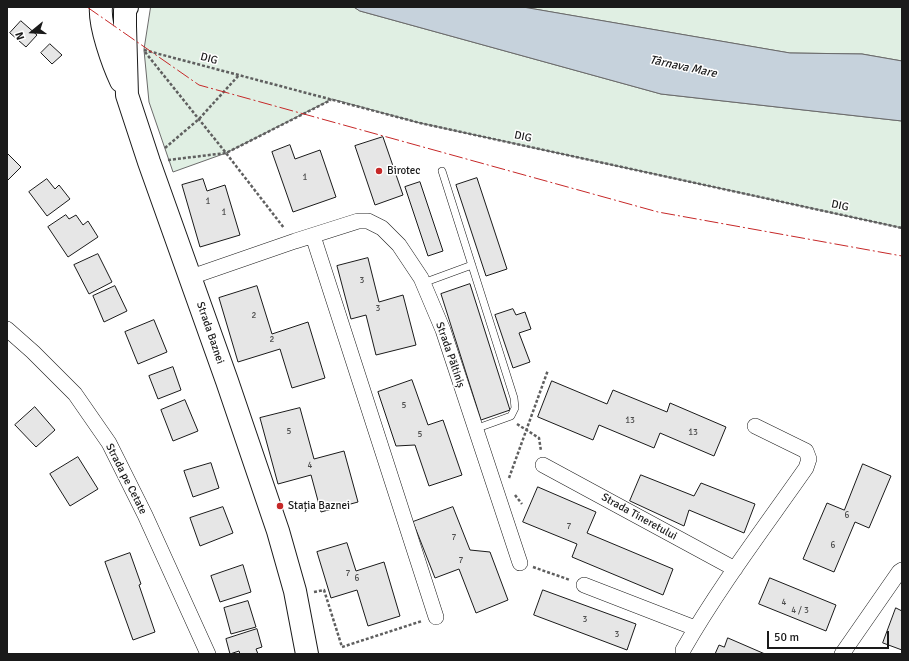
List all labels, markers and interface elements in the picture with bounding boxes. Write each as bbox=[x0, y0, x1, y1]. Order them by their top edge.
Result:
north arrow bbox=[12, 12, 52, 52]
text: N bbox=[13, 30, 27, 42]
street label: DIG bbox=[199, 50, 219, 68]
water label: Târnava Mare bbox=[648, 53, 718, 81]
street label: DIG bbox=[513, 129, 533, 145]
place label: Birotec bbox=[387, 164, 421, 178]
marker: Birotec bbox=[374, 166, 384, 176]
house number: 1 bbox=[303, 173, 307, 183]
house number: 1 bbox=[206, 197, 210, 207]
street label: DIG bbox=[830, 198, 850, 214]
house number: 1 bbox=[222, 208, 226, 218]
house number: 3 bbox=[360, 276, 364, 286]
street label: Strada Baznei bbox=[193, 300, 227, 366]
house number: 3 bbox=[376, 304, 380, 314]
house number: 2 bbox=[252, 311, 256, 321]
street label: Strada Păltiniș bbox=[433, 320, 467, 390]
house number: 2 bbox=[270, 335, 274, 345]
house number: 5 bbox=[402, 401, 406, 411]
house number: 13 bbox=[625, 416, 635, 426]
house number: 5 bbox=[287, 427, 291, 437]
house number: 13 bbox=[688, 428, 698, 438]
house number: 5 bbox=[418, 430, 422, 440]
street label: Strada pe Cetate bbox=[102, 441, 150, 517]
house number: 4 bbox=[308, 461, 312, 471]
street label: Strada Tineretului bbox=[599, 491, 679, 543]
place label: Stația Baznei bbox=[288, 499, 350, 513]
marker: Stația Baznei bbox=[275, 501, 285, 511]
house number: 6 bbox=[845, 511, 849, 521]
house number: 7 bbox=[567, 522, 571, 532]
house number: 7 bbox=[452, 533, 456, 543]
house number: 6 bbox=[831, 541, 835, 551]
house number: 7 bbox=[459, 556, 463, 566]
house number: 7 bbox=[346, 569, 350, 579]
house number: 6 bbox=[355, 574, 359, 584]
house number: 4 bbox=[782, 598, 786, 608]
house number: 4 / 3 bbox=[791, 606, 809, 616]
house number: 3 bbox=[583, 615, 587, 625]
scale bar bbox=[769, 623, 891, 649]
house number: 3 bbox=[615, 630, 619, 640]
text: 50 m bbox=[774, 630, 799, 645]

